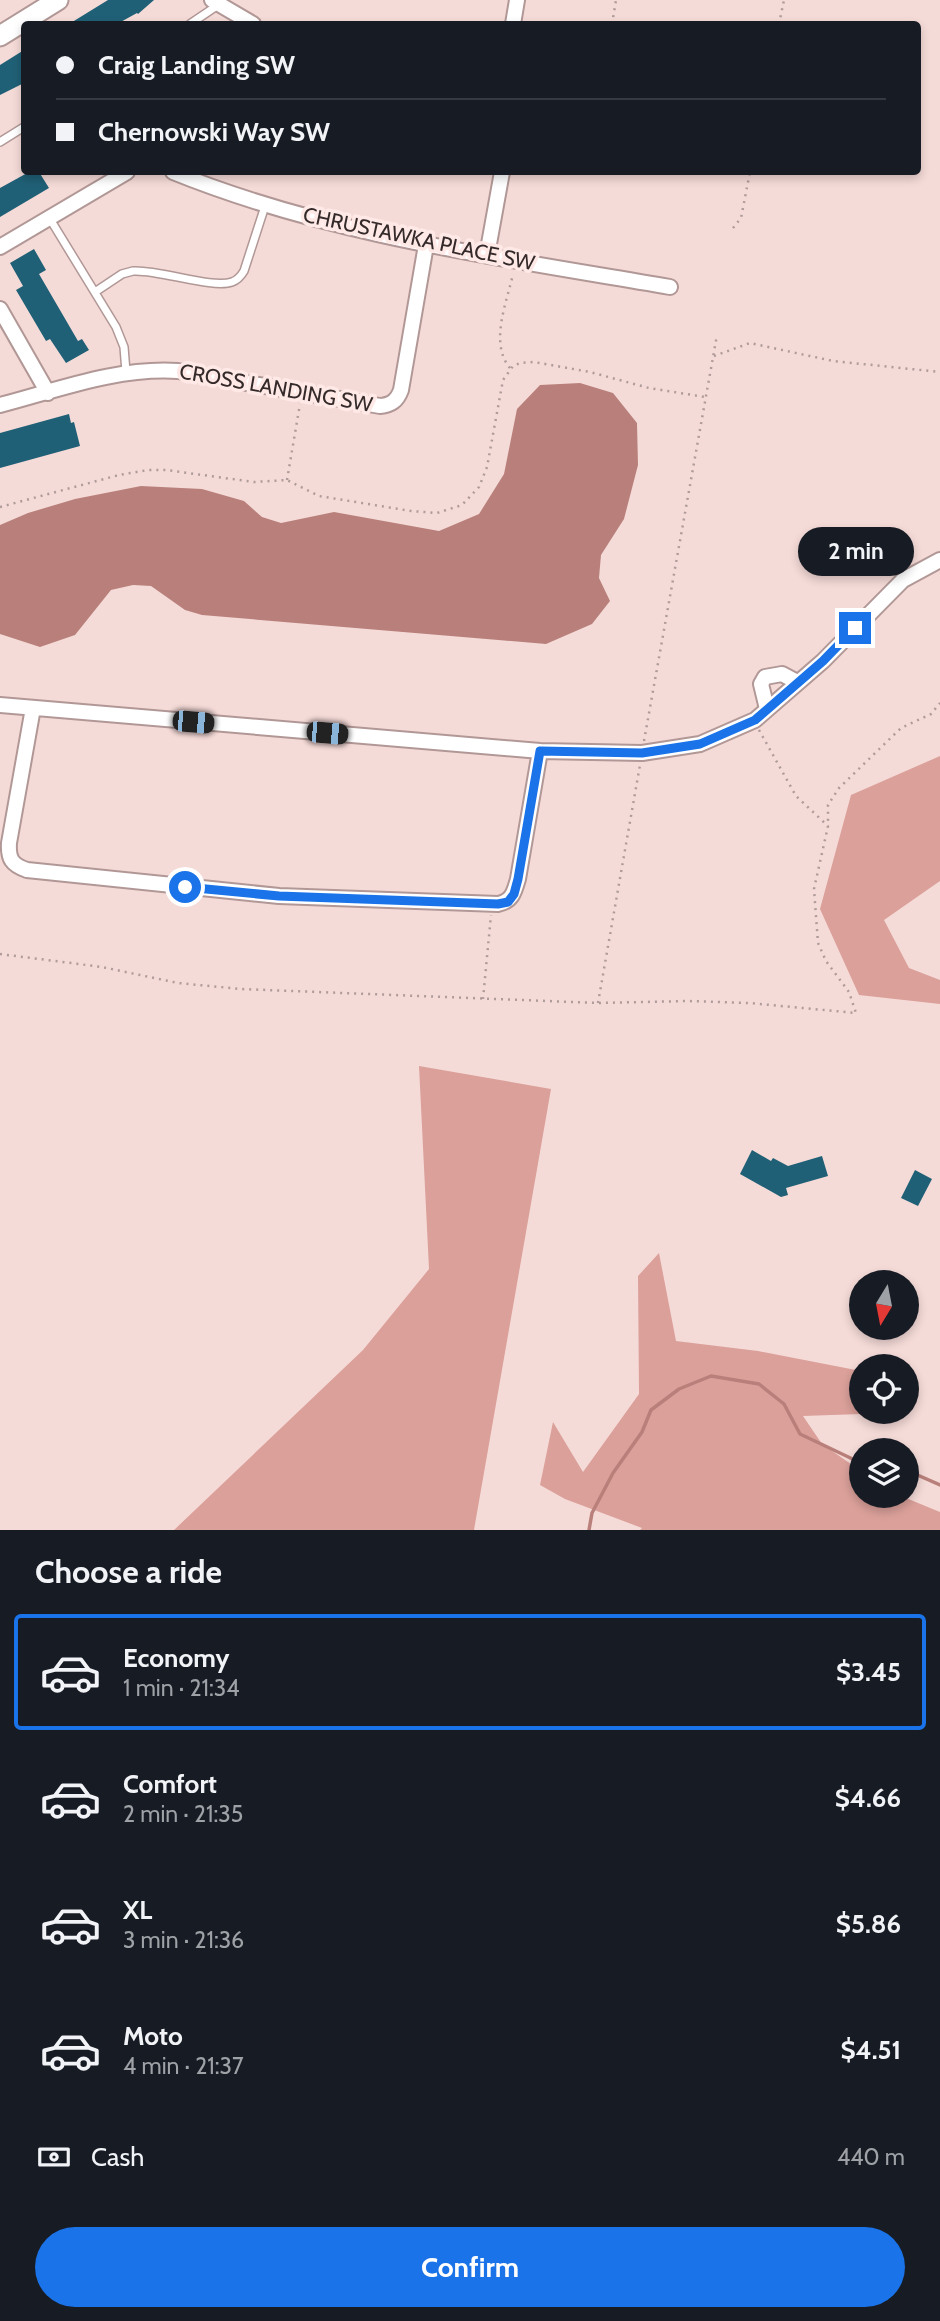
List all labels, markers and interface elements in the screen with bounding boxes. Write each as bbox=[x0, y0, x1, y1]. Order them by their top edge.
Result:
text: Craig Landing SW bbox=[98, 49, 295, 81]
text: Chernowski Way SW bbox=[98, 116, 330, 148]
street label: CHRUSTAWKA PLACE SW bbox=[301, 202, 537, 275]
street label: CROSS LANDING SW bbox=[178, 358, 375, 417]
callout: 2 min bbox=[797, 526, 913, 576]
text: 2 min bbox=[828, 537, 884, 565]
route end bbox=[839, 612, 871, 644]
car bbox=[172, 710, 215, 734]
car bbox=[306, 721, 349, 745]
route start bbox=[169, 871, 201, 903]
north arrow bbox=[849, 1270, 919, 1340]
map controls bbox=[849, 1270, 919, 1508]
button: locate bbox=[849, 1354, 919, 1424]
button: layers bbox=[849, 1438, 919, 1508]
text: Choose a ride bbox=[35, 1552, 222, 1591]
icon: car bbox=[39, 1641, 102, 1704]
text: Economy bbox=[123, 1642, 229, 1674]
text: $3.45 bbox=[836, 1656, 901, 1688]
text: 1 min · 21:34 bbox=[123, 1674, 239, 1702]
icon: car bbox=[39, 1767, 102, 1830]
text: Comfort bbox=[123, 1768, 217, 1800]
text: $4.66 bbox=[835, 1782, 901, 1814]
text: 2 min · 21:35 bbox=[123, 1800, 243, 1828]
icon: car bbox=[39, 1893, 102, 1956]
text: XL bbox=[123, 1894, 152, 1926]
text: $5.86 bbox=[836, 1908, 901, 1940]
text: 3 min · 21:36 bbox=[123, 1926, 244, 1954]
icon: car bbox=[39, 2019, 102, 2082]
text: Moto bbox=[123, 2020, 183, 2052]
text: $4.51 bbox=[840, 2034, 901, 2066]
text: 4 min · 21:37 bbox=[123, 2052, 244, 2080]
icon: cash bbox=[35, 2138, 73, 2176]
text: Cash bbox=[91, 2141, 144, 2173]
text: 440 m bbox=[837, 2143, 905, 2171]
button: Confirm bbox=[35, 2227, 905, 2307]

